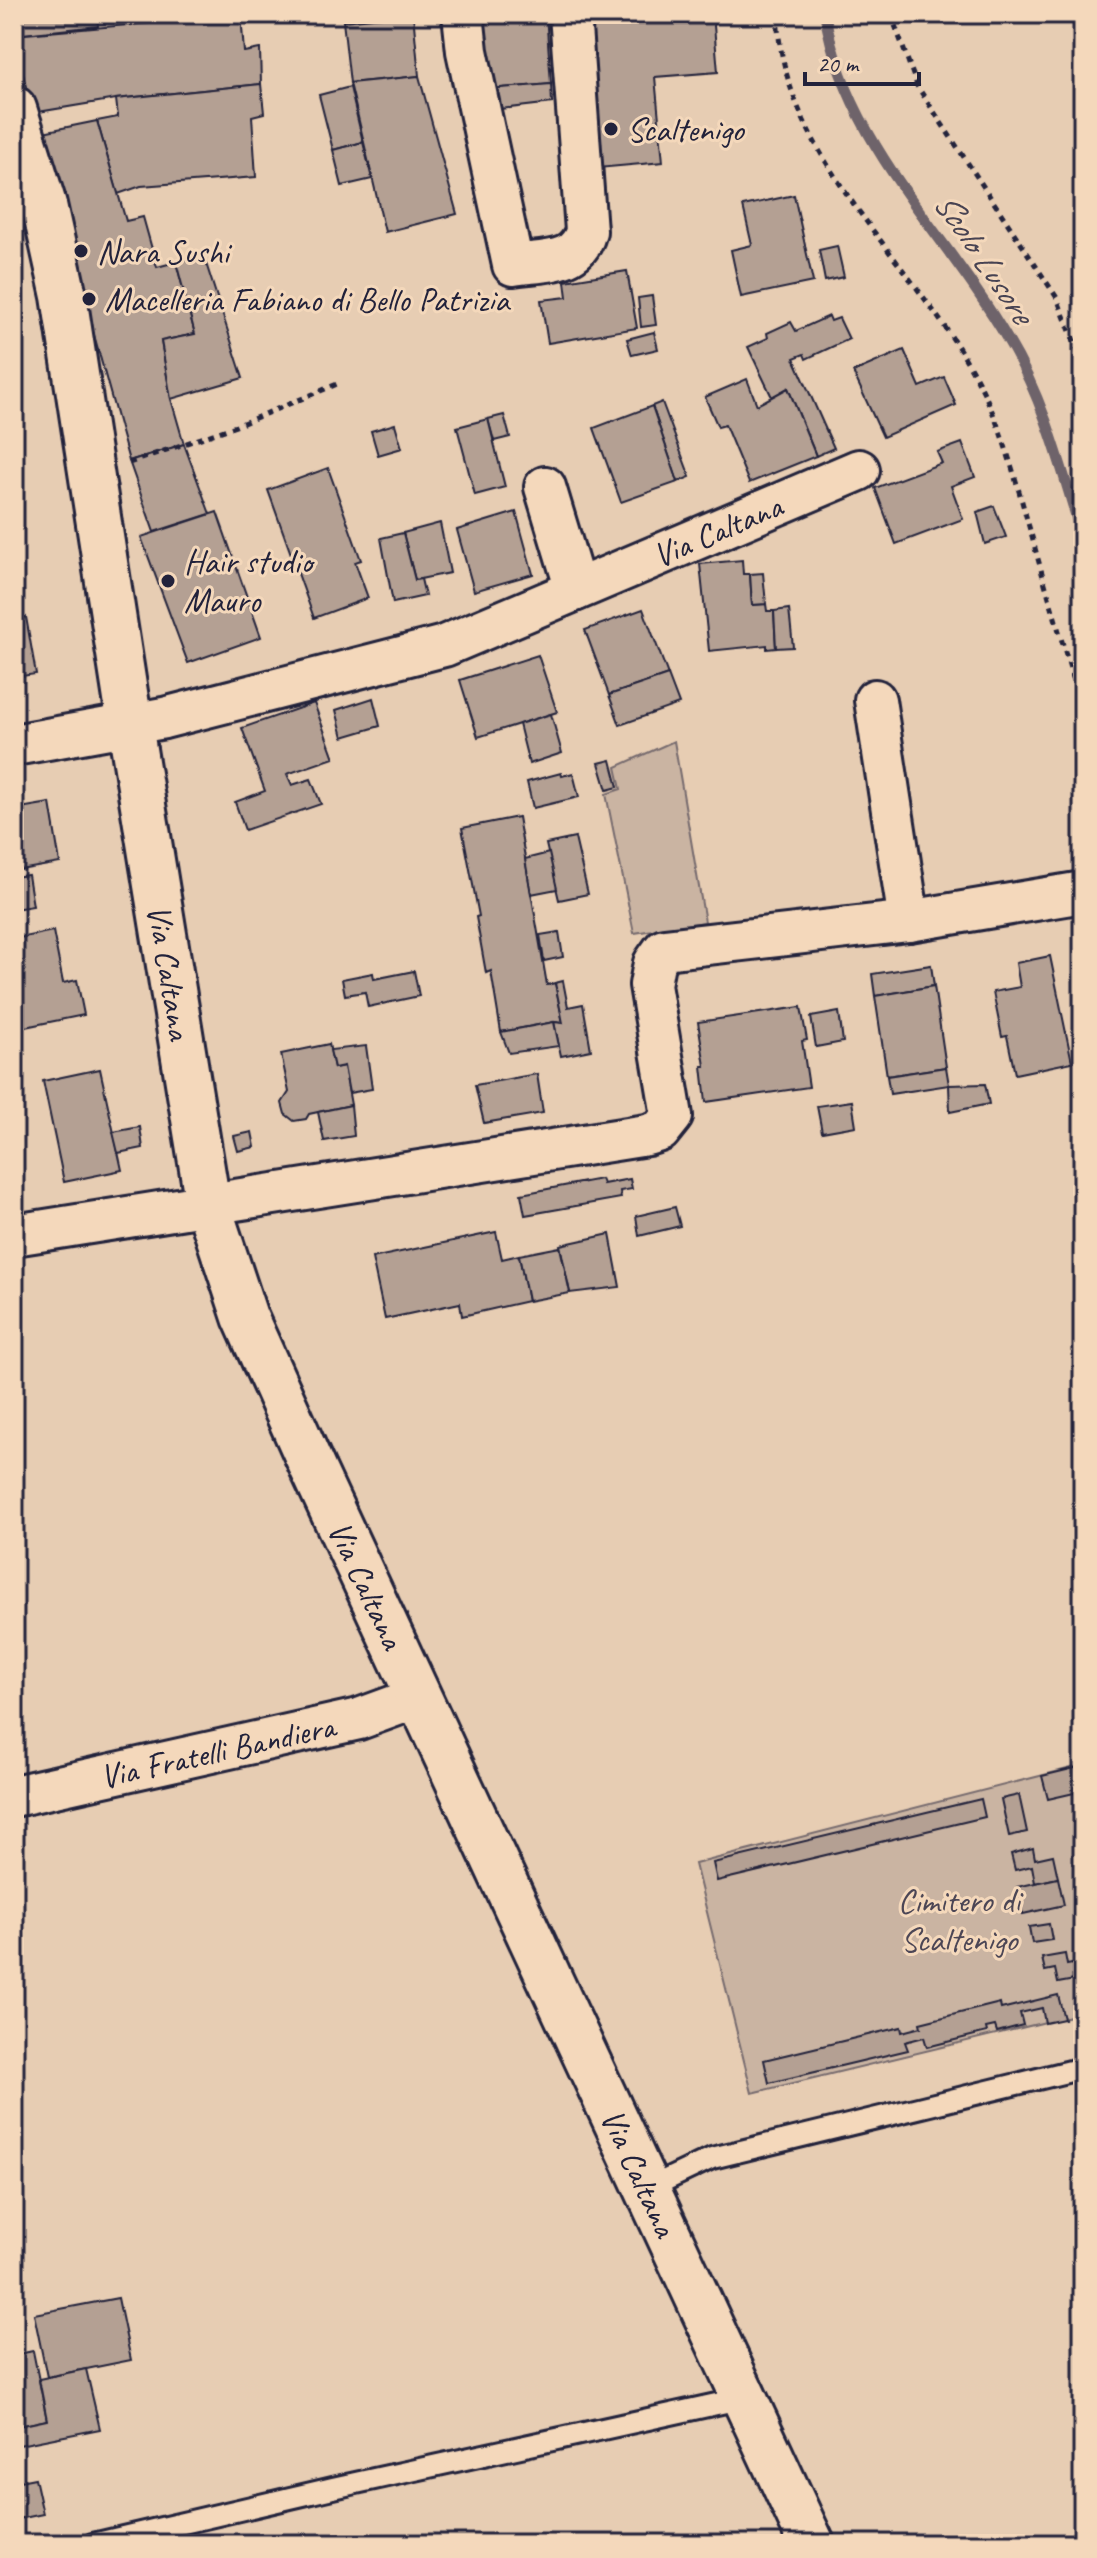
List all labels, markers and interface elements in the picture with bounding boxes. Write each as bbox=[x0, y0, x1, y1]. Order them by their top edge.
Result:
scale bar bbox=[805, 36, 919, 86]
text: 20 m bbox=[817, 49, 860, 79]
place label: Scaltenigo bbox=[627, 108, 746, 151]
marker: Scaltenigo bbox=[602, 120, 620, 138]
water label: Scolo Lusore bbox=[924, 183, 1047, 336]
place label: Nara Sushi bbox=[97, 230, 232, 273]
marker: Nara Sushi bbox=[72, 242, 90, 260]
place label: Macelleria Fabiano di Bello Patrizia bbox=[105, 278, 511, 321]
marker: Macelleria Fabiano di Bello Patrizia bbox=[80, 290, 98, 308]
street label: Via Caltana bbox=[646, 483, 790, 577]
place label: Hair studio Mauro bbox=[184, 540, 316, 622]
marker: Hair studio Mauro bbox=[159, 572, 177, 590]
street label: Via Caltana bbox=[138, 901, 203, 1045]
street label: Via Caltana bbox=[319, 1514, 416, 1657]
street label: Via Fratelli Bandiera bbox=[96, 1703, 341, 1798]
park label: Cimitero di Scaltenigo bbox=[898, 1879, 1024, 1961]
street label: Via Caltana bbox=[591, 2102, 689, 2245]

